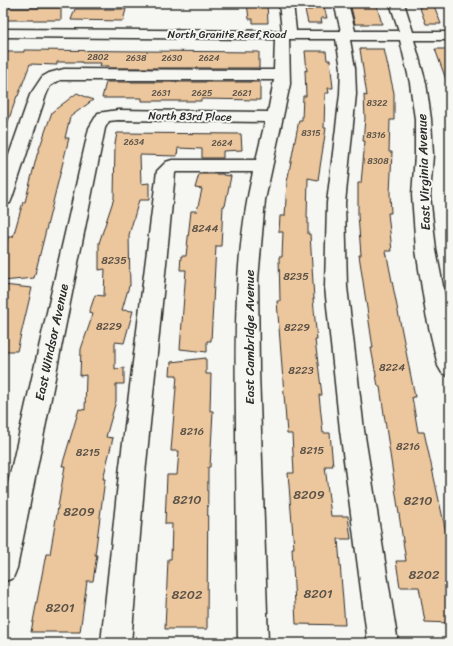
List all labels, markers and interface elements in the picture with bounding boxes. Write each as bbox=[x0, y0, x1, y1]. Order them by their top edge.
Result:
street label: North Granite Reef Road bbox=[168, 25, 288, 44]
house number: 2802 bbox=[87, 49, 109, 65]
house number: 2638 bbox=[126, 50, 147, 66]
house number: 2630 bbox=[162, 50, 183, 66]
house number: 2624 bbox=[198, 50, 220, 66]
house number: 2631 bbox=[151, 85, 171, 101]
house number: 2625 bbox=[192, 85, 213, 101]
house number: 2621 bbox=[232, 85, 252, 101]
house number: 8322 bbox=[367, 95, 387, 111]
street label: North 83rd Place bbox=[148, 106, 232, 127]
street label: East Virginia Avenue bbox=[410, 113, 437, 231]
house number: 8315 bbox=[301, 125, 321, 141]
house number: 8316 bbox=[366, 127, 386, 143]
house number: 2634 bbox=[124, 134, 145, 150]
house number: 2624 bbox=[211, 135, 233, 151]
house number: 8308 bbox=[367, 153, 389, 169]
house number: 8244 bbox=[192, 219, 218, 238]
house number: 8235 bbox=[101, 251, 127, 270]
house number: 8235 bbox=[283, 267, 309, 286]
street label: East Cambridge Avenue bbox=[238, 269, 261, 404]
street label: East Windsor Avenue bbox=[28, 282, 75, 403]
house number: 8229 bbox=[96, 317, 122, 336]
house number: 8229 bbox=[284, 318, 310, 337]
house number: 8224 bbox=[379, 358, 405, 377]
house number: 8223 bbox=[288, 361, 314, 380]
house number: 8216 bbox=[180, 422, 204, 441]
house number: 8216 bbox=[396, 437, 420, 456]
house number: 8215 bbox=[300, 441, 324, 460]
house number: 8215 bbox=[76, 443, 100, 462]
house number: 8209 bbox=[293, 483, 325, 506]
house number: 8210 bbox=[172, 488, 202, 511]
house number: 8210 bbox=[403, 489, 433, 512]
house number: 8209 bbox=[63, 500, 95, 523]
house number: 8202 bbox=[408, 563, 440, 586]
house number: 8201 bbox=[303, 582, 333, 605]
house number: 8202 bbox=[171, 583, 203, 606]
house number: 8201 bbox=[45, 596, 75, 619]

